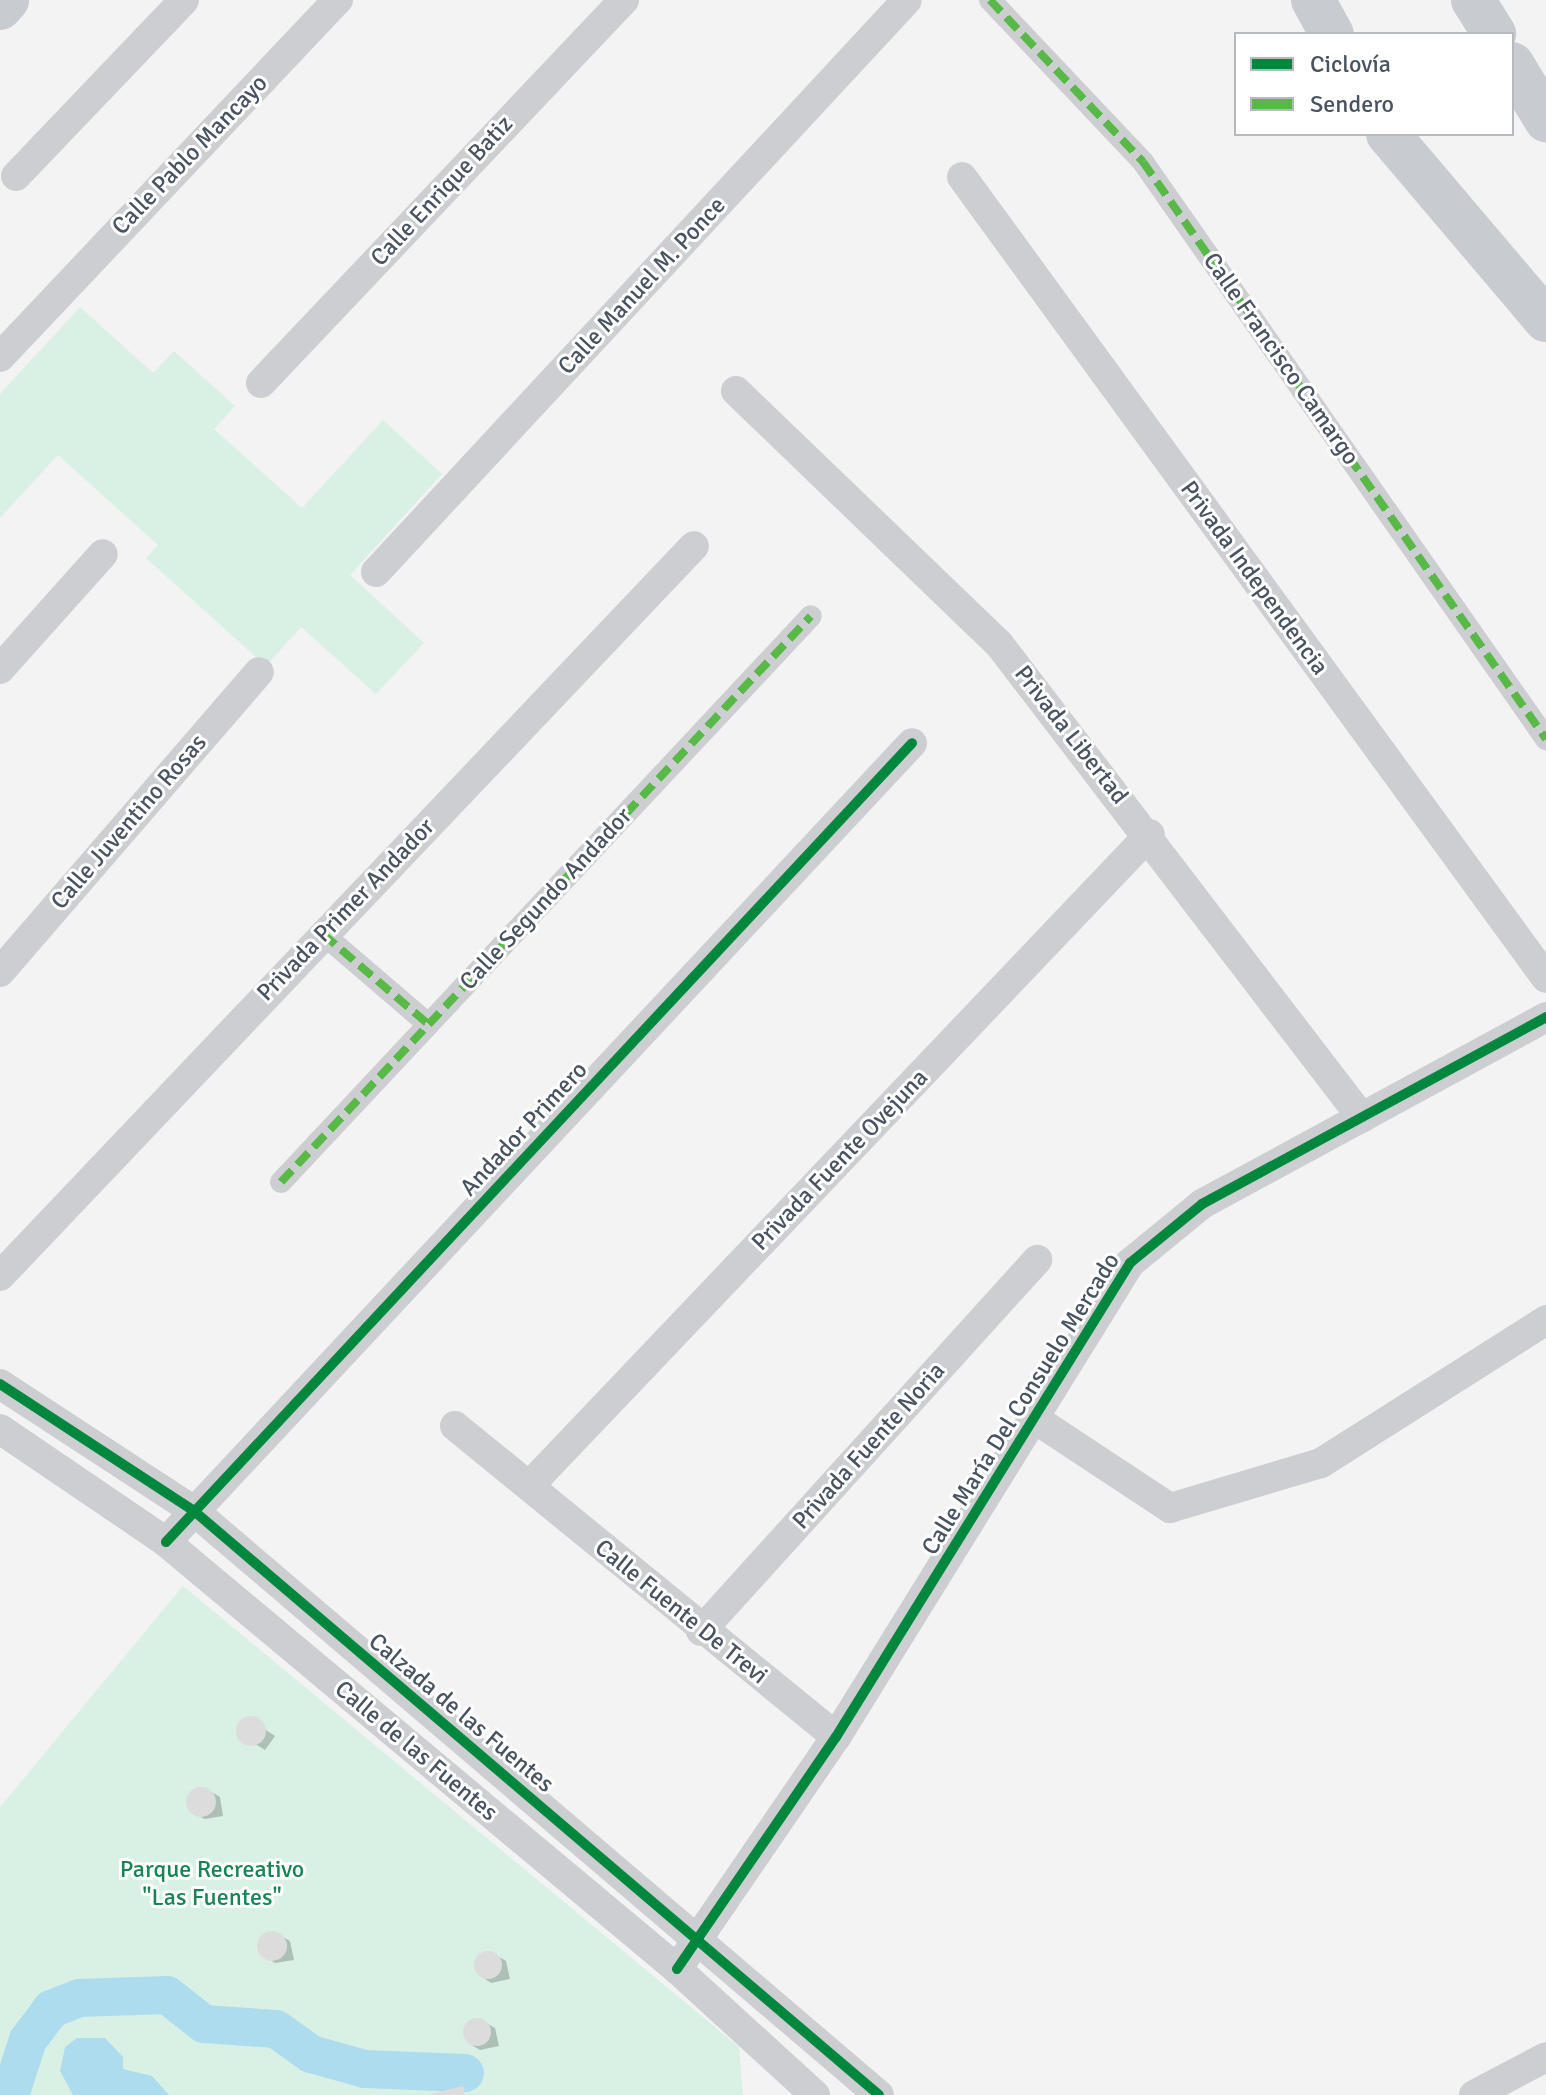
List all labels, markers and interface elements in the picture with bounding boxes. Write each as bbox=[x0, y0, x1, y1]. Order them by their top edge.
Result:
legend bbox=[1234, 32, 1514, 136]
text: Ciclovía bbox=[1310, 49, 1391, 79]
street label: Calle Pablo Mancayo bbox=[106, 69, 274, 241]
text: Sendero bbox=[1310, 89, 1394, 119]
street label: Calle Enrique Batiz bbox=[365, 110, 519, 272]
street label: Calle Manuel M. Ponce bbox=[552, 191, 732, 381]
street label: Calle Francisco Camargo bbox=[1197, 247, 1365, 471]
street label: Privada Independencia bbox=[1174, 475, 1334, 681]
street label: Privada Libertad bbox=[1008, 660, 1134, 810]
street label: Calle Juventino Rosas bbox=[45, 729, 213, 915]
street label: Calle Segundo Andador bbox=[454, 802, 638, 996]
street label: Privada Primer Andador bbox=[251, 813, 441, 1007]
street label: Andador Primero bbox=[455, 1056, 593, 1202]
street label: Privada Fuente Ovejuna bbox=[746, 1063, 934, 1257]
street label: Calle María Del Consuelo Mercado bbox=[916, 1248, 1126, 1560]
street label: Privada Fuente Noria bbox=[787, 1357, 951, 1535]
street label: Calle Fuente De Trevi bbox=[589, 1534, 773, 1690]
street label: Calzada de las Fuentes bbox=[363, 1627, 559, 1799]
street label: Calle de las Fuentes bbox=[329, 1675, 503, 1827]
park label: Parque Recreativo "Las Fuentes" bbox=[120, 1856, 304, 1912]

